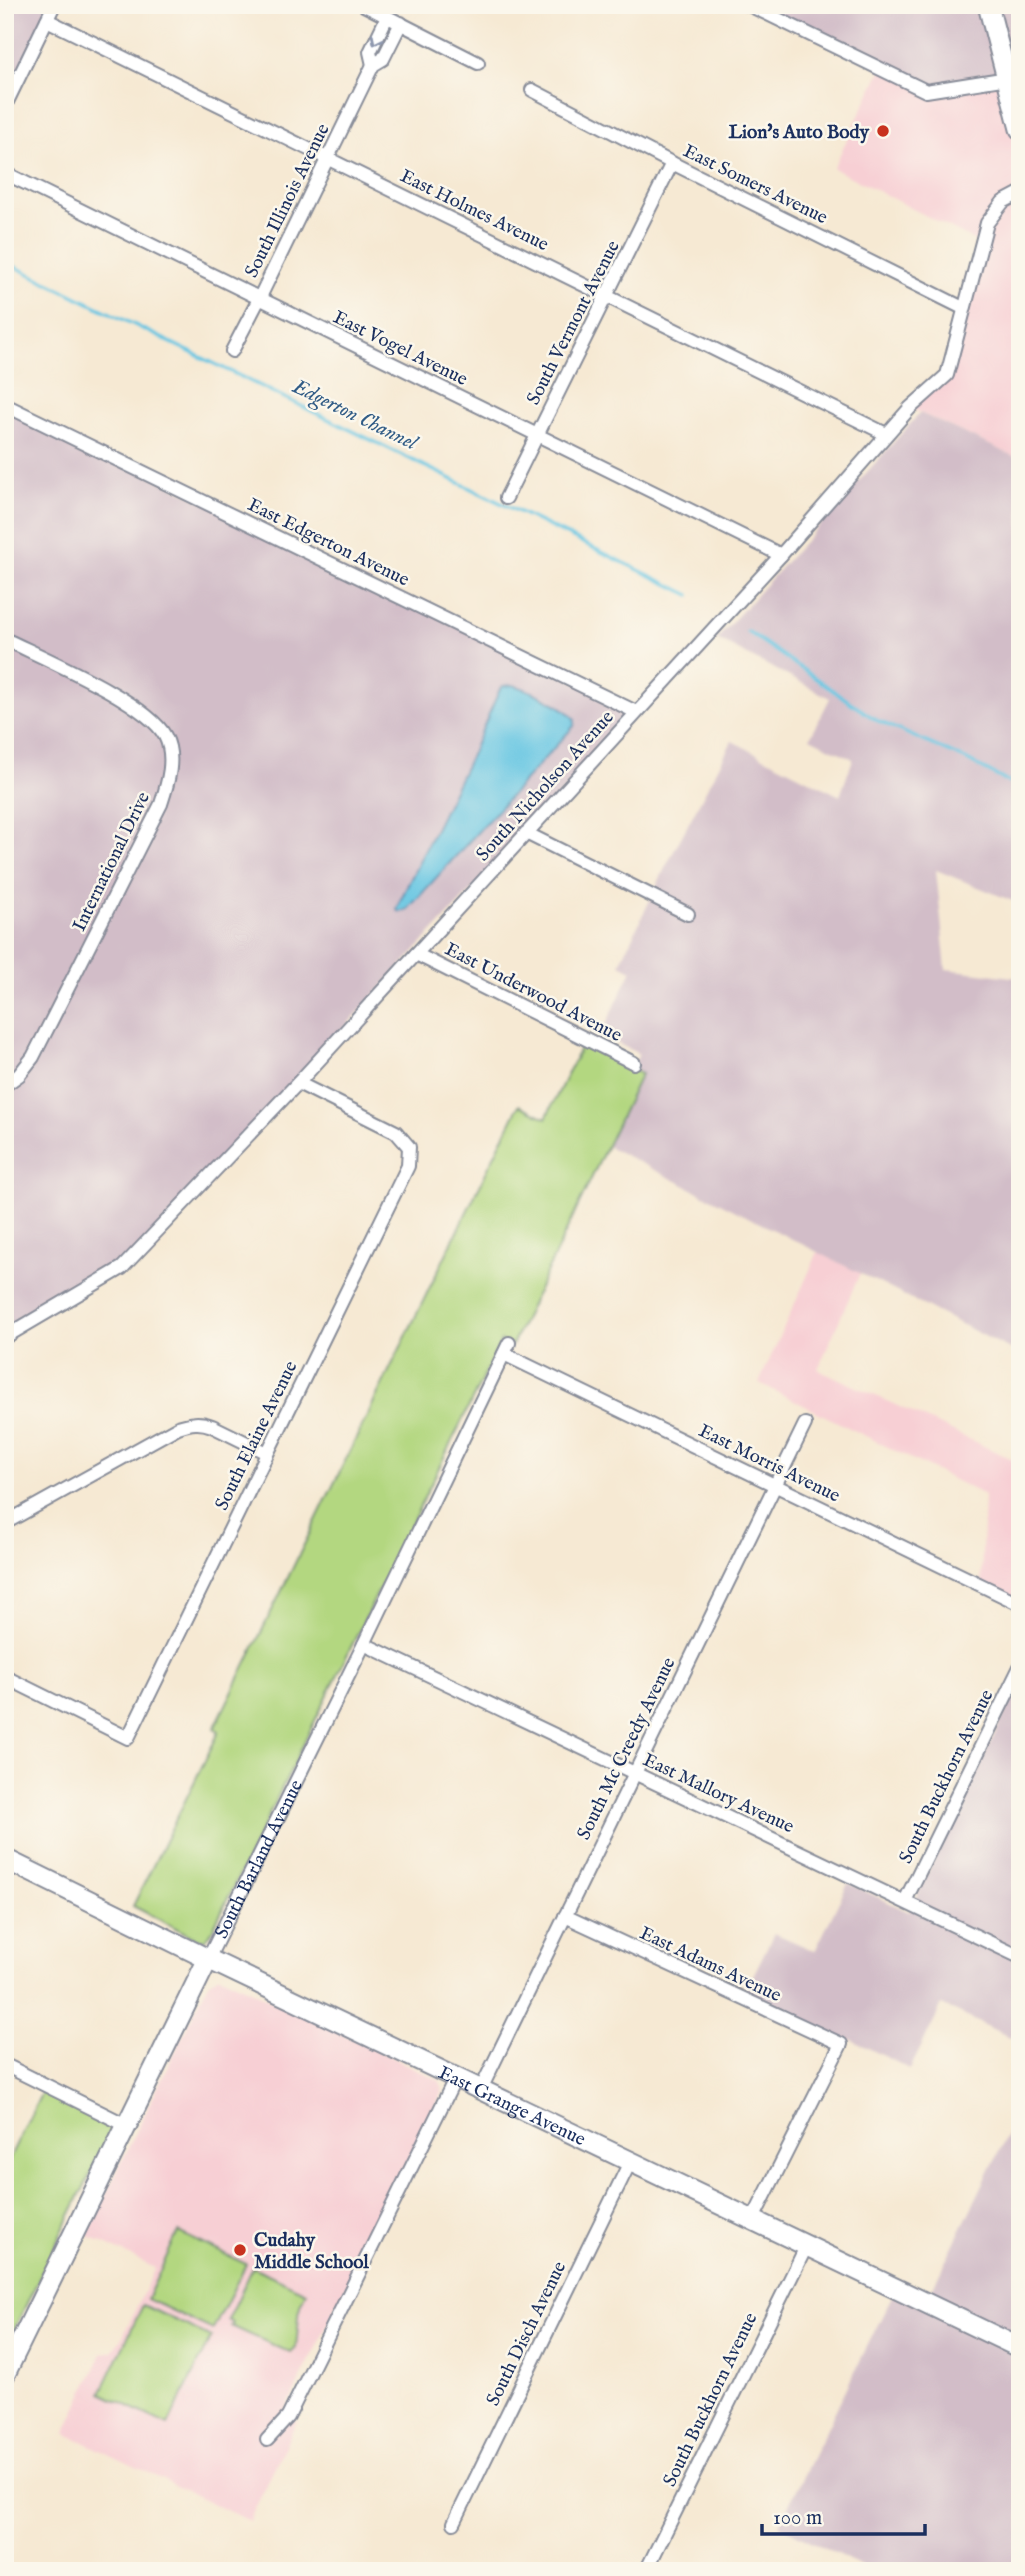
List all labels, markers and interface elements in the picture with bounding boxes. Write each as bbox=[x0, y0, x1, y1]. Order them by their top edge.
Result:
one-way arrow bbox=[370, 33, 384, 45]
street label: South Illinois Avenue bbox=[240, 120, 336, 282]
place label: Lion's Auto Body bbox=[729, 121, 870, 145]
marker: Lion's Auto Body bbox=[875, 123, 891, 139]
street label: East Somers Avenue bbox=[679, 139, 832, 230]
street label: East Holmes Avenue bbox=[396, 164, 553, 257]
street label: South Vermont Avenue bbox=[522, 236, 626, 409]
street label: East Vogel Avenue bbox=[329, 306, 472, 392]
water label: Edgerton Channel bbox=[287, 373, 423, 458]
street label: East Edgerton Avenue bbox=[243, 493, 413, 592]
street label: South Nicholson Avenue bbox=[471, 706, 620, 867]
street label: International Drive bbox=[68, 788, 156, 936]
street label: East Underwood Avenue bbox=[441, 938, 626, 1048]
street label: South Elaine Avenue bbox=[210, 1357, 303, 1515]
street label: East Morris Avenue bbox=[694, 1419, 844, 1509]
street label: South Mc Creedy Avenue bbox=[572, 1653, 682, 1844]
street label: South Buckhorn Avenue bbox=[894, 1686, 1000, 1868]
street label: East Mallory Avenue bbox=[639, 1748, 798, 1839]
street label: South Barland Avenue bbox=[210, 1776, 309, 1943]
street label: East Adams Avenue bbox=[636, 1922, 785, 2008]
street label: East Grange Avenue bbox=[434, 2061, 589, 2152]
place label: Cudahy Middle School bbox=[254, 2229, 369, 2275]
marker: Cudahy Middle School bbox=[232, 2242, 248, 2258]
street label: South Disch Avenue bbox=[481, 2257, 572, 2410]
street label: South Buckhorn Avenue bbox=[658, 2309, 764, 2491]
scale bar bbox=[762, 2492, 925, 2536]
text: 100 m bbox=[773, 2505, 822, 2532]

